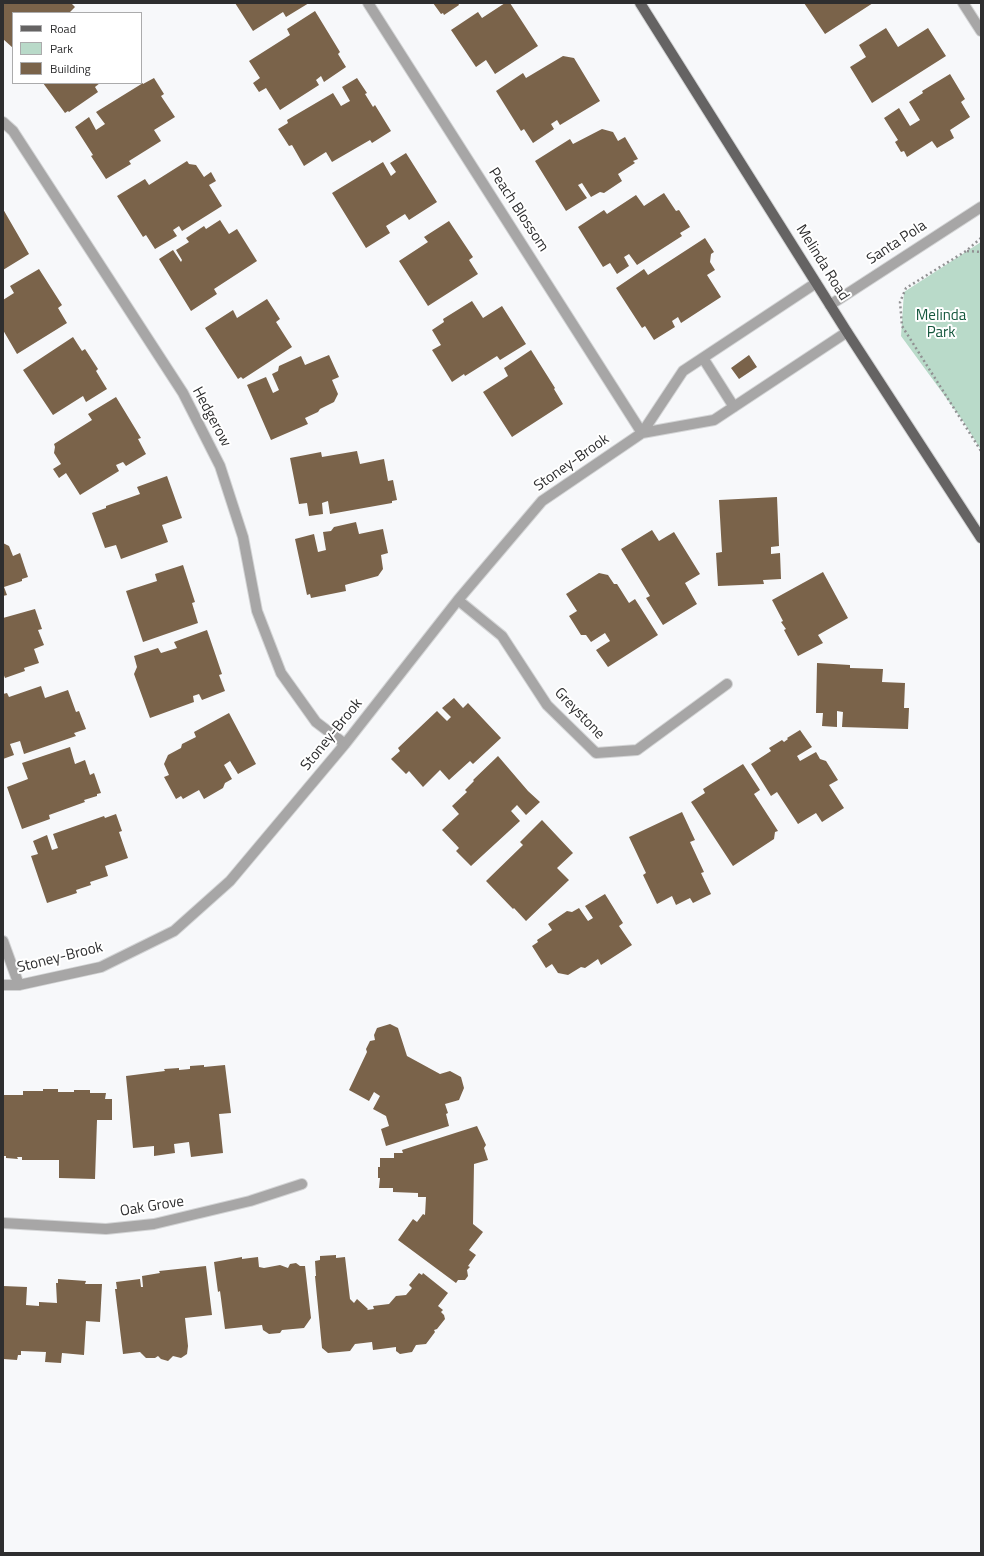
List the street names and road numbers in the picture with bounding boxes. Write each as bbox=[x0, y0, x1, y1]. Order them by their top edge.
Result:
street label: Peach Blossom bbox=[484, 164, 552, 256]
street label: Santa Pola bbox=[864, 217, 930, 269]
street label: Melinda Road bbox=[792, 222, 852, 304]
street label: Hedgerow bbox=[188, 384, 234, 450]
street label: Stoney-Brook bbox=[531, 431, 613, 495]
street label: Greystone bbox=[550, 684, 608, 744]
street label: Stoney-Brook bbox=[297, 695, 367, 775]
street label: Stoney-Brook bbox=[15, 939, 105, 977]
street label: Oak Grove bbox=[119, 1193, 185, 1221]

